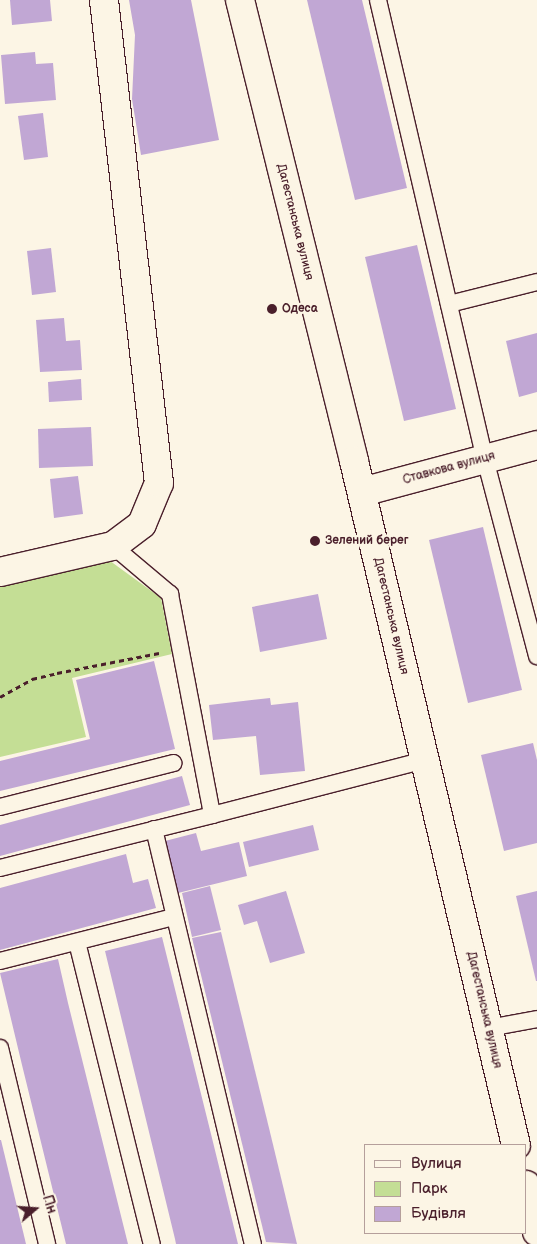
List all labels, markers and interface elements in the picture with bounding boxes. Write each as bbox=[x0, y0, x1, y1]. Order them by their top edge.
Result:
street label: Дагестанська вулиця bbox=[274, 162, 316, 282]
place label: Одеса bbox=[282, 302, 318, 316]
marker: Одеса bbox=[266, 303, 278, 315]
street label: Ставкова вулиця bbox=[401, 449, 497, 487]
place label: Зелений берег bbox=[325, 534, 408, 548]
marker: Зелений берег bbox=[309, 535, 321, 547]
street label: Дагестанська вулиця bbox=[371, 556, 411, 676]
street label: Дагестанська вулиця bbox=[464, 950, 504, 1070]
legend bbox=[364, 1144, 527, 1234]
text: Вулиця bbox=[411, 1154, 462, 1173]
text: Парк bbox=[411, 1179, 448, 1198]
north arrow bbox=[10, 1184, 60, 1234]
text: Пн bbox=[39, 1193, 61, 1216]
text: Будівля bbox=[411, 1204, 466, 1223]

